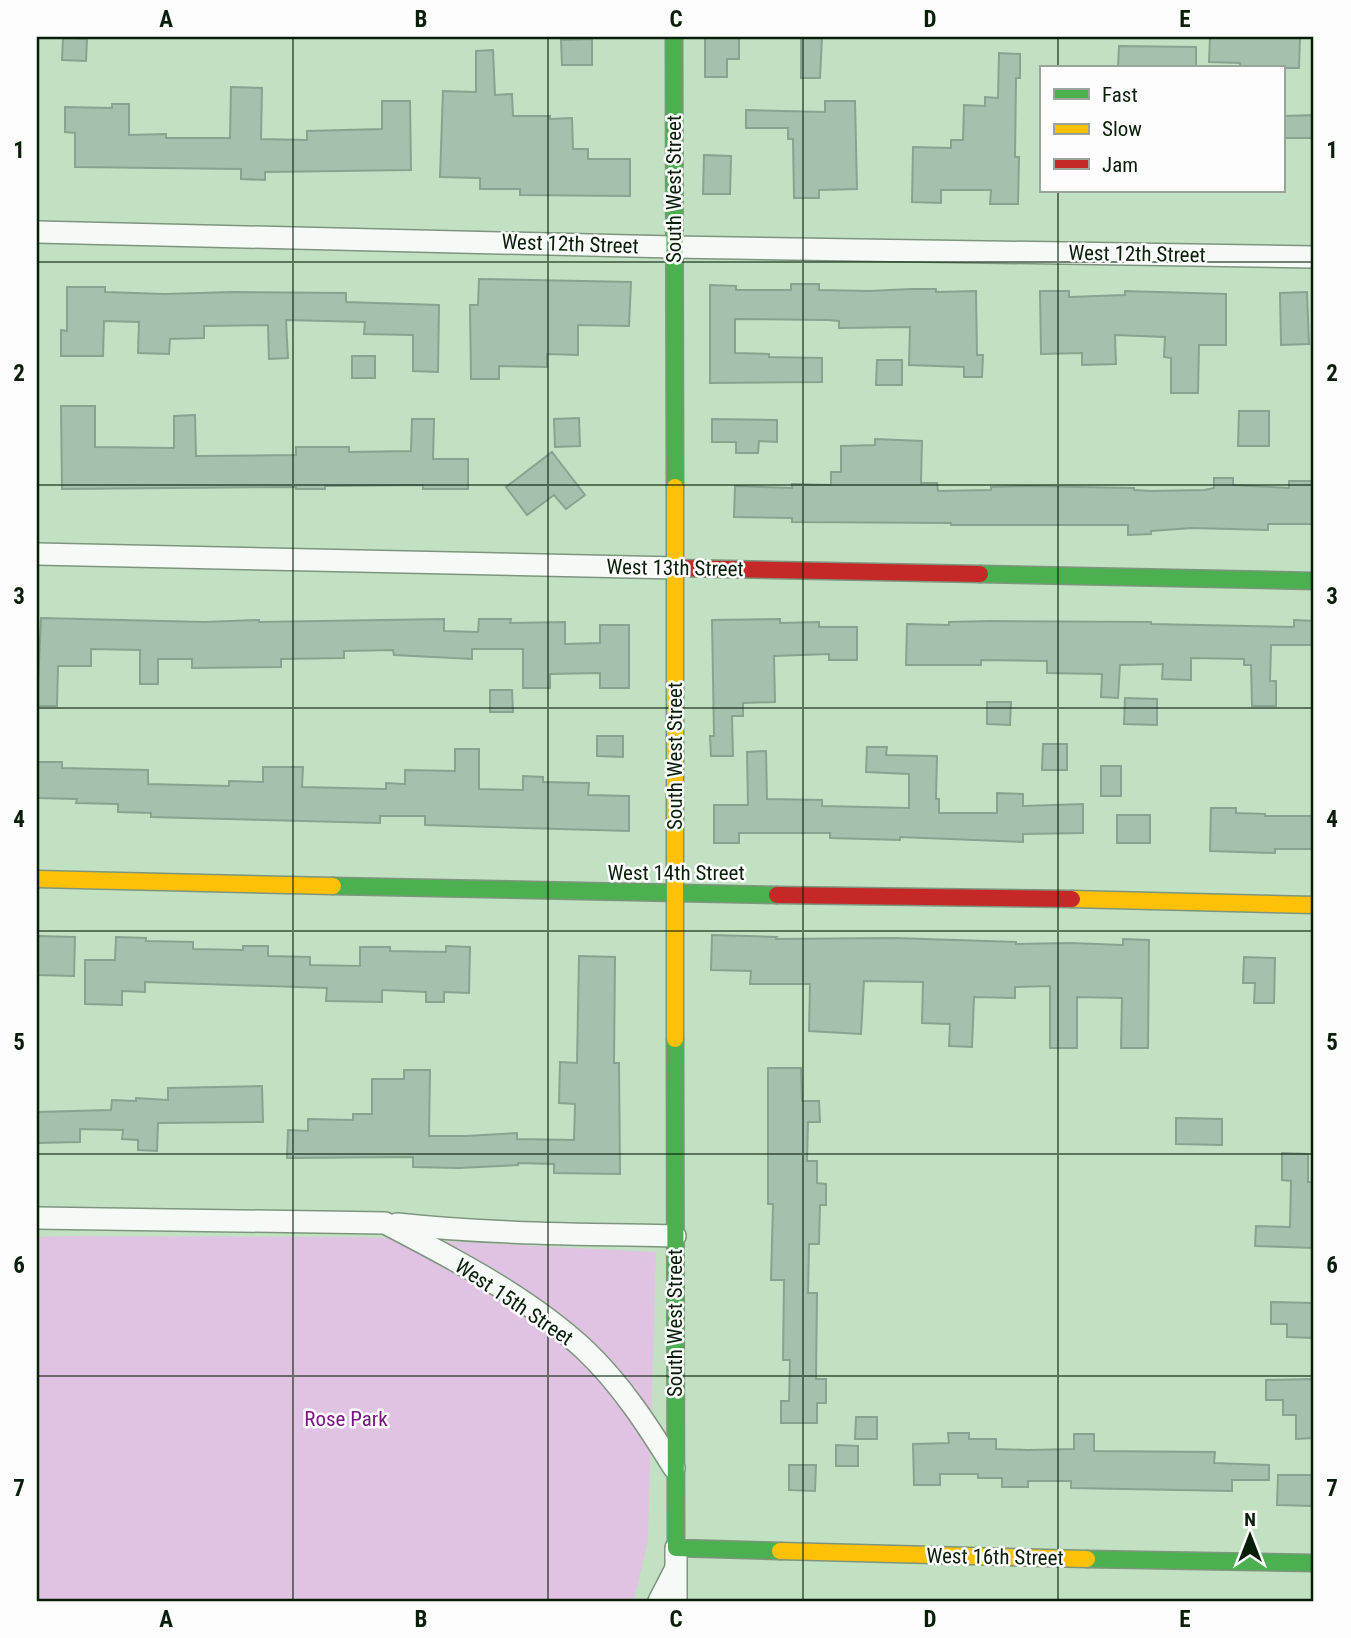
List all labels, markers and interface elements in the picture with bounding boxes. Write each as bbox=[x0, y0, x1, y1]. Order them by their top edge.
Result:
text: A bbox=[159, 6, 173, 33]
text: B bbox=[415, 6, 427, 33]
text: C bbox=[669, 6, 683, 33]
text: D bbox=[924, 6, 937, 33]
text: E bbox=[1179, 6, 1191, 33]
legend bbox=[1040, 66, 1284, 192]
text: Fast bbox=[1102, 83, 1138, 107]
street label: South West Street bbox=[662, 115, 686, 263]
text: Slow bbox=[1102, 117, 1142, 141]
text: 1 bbox=[13, 137, 25, 164]
text: 1 bbox=[1326, 137, 1338, 164]
text: Jam bbox=[1102, 153, 1138, 177]
street label: West 12th Street bbox=[501, 230, 639, 258]
street label: West 12th Street bbox=[1068, 241, 1206, 267]
text: 2 bbox=[13, 360, 25, 387]
text: 2 bbox=[1326, 360, 1338, 387]
street label: West 13th Street bbox=[606, 555, 744, 581]
text: 3 bbox=[13, 583, 25, 610]
text: 3 bbox=[1326, 583, 1338, 610]
street label: South West Street bbox=[663, 682, 687, 830]
text: 4 bbox=[13, 806, 25, 833]
text: 4 bbox=[1326, 806, 1338, 833]
street label: West 14th Street bbox=[607, 861, 745, 885]
text: 5 bbox=[13, 1029, 25, 1056]
text: 5 bbox=[1326, 1029, 1338, 1056]
street label: South West Street bbox=[663, 1249, 687, 1397]
text: 6 bbox=[13, 1252, 25, 1279]
text: 6 bbox=[1326, 1252, 1338, 1279]
street label: West 15th Street bbox=[450, 1254, 578, 1350]
park label: Rose Park bbox=[304, 1407, 388, 1431]
text: 7 bbox=[13, 1475, 25, 1502]
text: 7 bbox=[1326, 1475, 1338, 1502]
north arrow bbox=[1214, 1502, 1284, 1572]
text: N bbox=[1244, 1508, 1256, 1531]
street label: West 16th Street bbox=[926, 1544, 1064, 1570]
text: A bbox=[159, 1606, 173, 1633]
text: B bbox=[415, 1606, 427, 1633]
text: C bbox=[669, 1606, 683, 1633]
text: D bbox=[924, 1606, 937, 1633]
text: E bbox=[1179, 1606, 1191, 1633]

